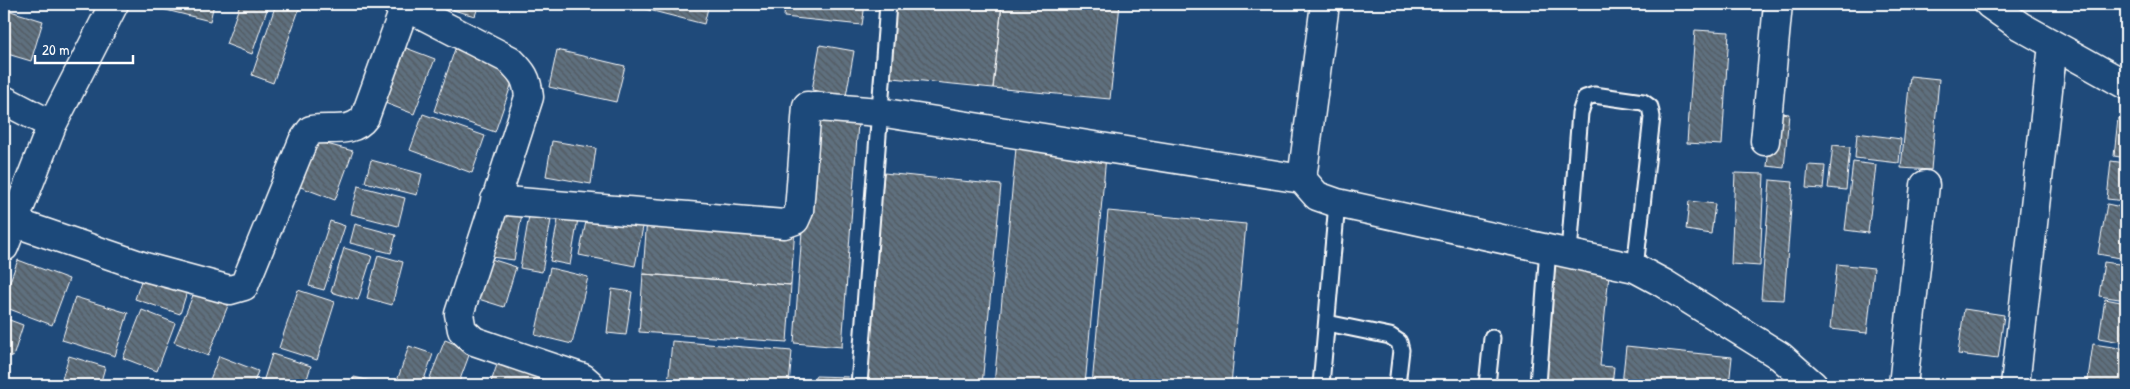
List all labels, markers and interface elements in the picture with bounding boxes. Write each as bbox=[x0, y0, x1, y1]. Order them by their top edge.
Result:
scale bar bbox=[35, 32, 132, 64]
text: 20 m bbox=[42, 39, 69, 60]

